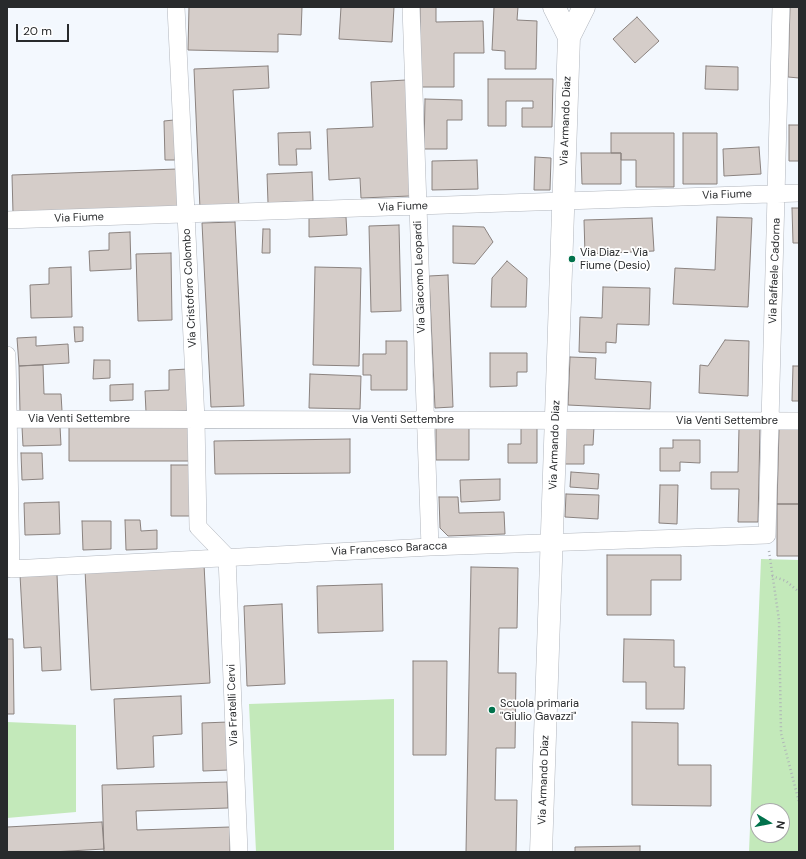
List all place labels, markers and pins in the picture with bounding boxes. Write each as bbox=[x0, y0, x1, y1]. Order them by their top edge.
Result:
place label: Via Diaz - Via Fiume (Desio) bbox=[580, 246, 650, 272]
marker: Via Diaz - Via Fiume (Desio) bbox=[567, 254, 577, 264]
place label: Scuola primaria "Giulio Gavazzi" bbox=[500, 697, 579, 723]
marker: Scuola primaria "Giulio Gavazzi" bbox=[487, 705, 497, 715]

